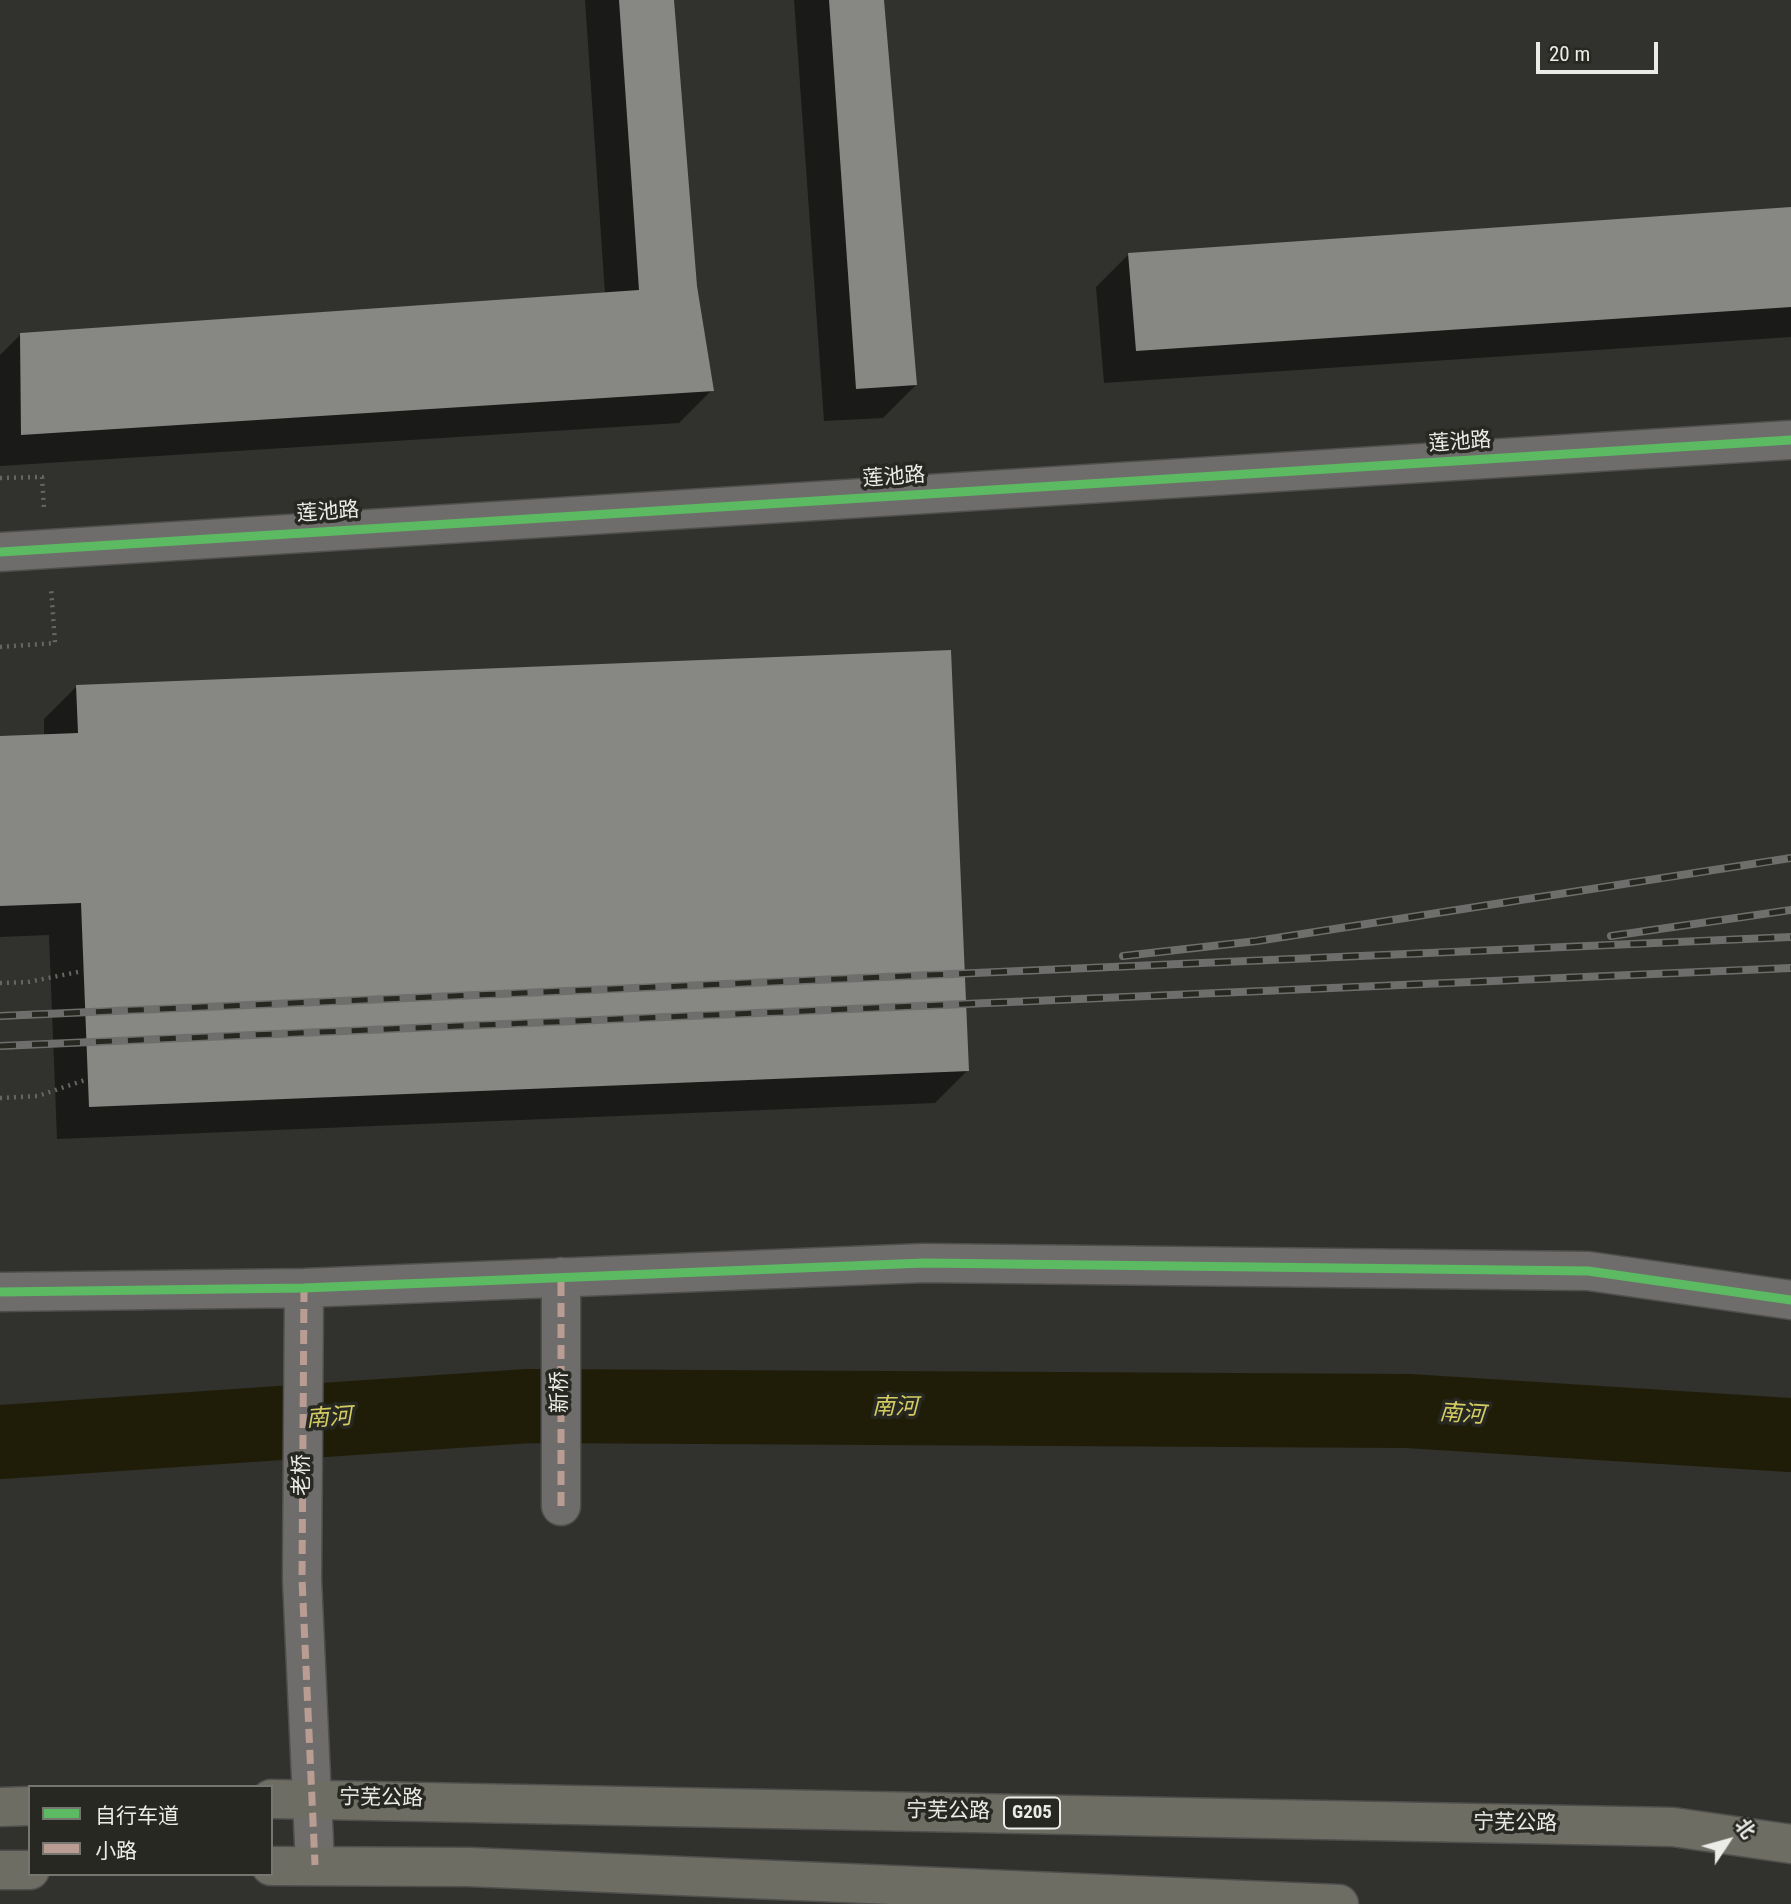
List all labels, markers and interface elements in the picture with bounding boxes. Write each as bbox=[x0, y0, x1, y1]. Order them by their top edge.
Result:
scale bar bbox=[1539, 28, 1662, 72]
text: 20 m bbox=[1549, 42, 1590, 66]
street label: 莲池路 bbox=[1428, 428, 1492, 458]
street label: 莲池路 bbox=[862, 463, 926, 493]
street label: 莲池路 bbox=[296, 498, 360, 528]
street label: 新桥 bbox=[548, 1371, 574, 1413]
water label: 南河 bbox=[872, 1394, 918, 1422]
water label: 南河 bbox=[1438, 1400, 1486, 1430]
water label: 南河 bbox=[305, 1404, 353, 1434]
street label: 老桥 bbox=[290, 1454, 316, 1496]
legend bbox=[28, 1785, 273, 1876]
street label: 宁芜公路 bbox=[339, 1786, 423, 1812]
road number: G205 bbox=[1004, 1798, 1060, 1828]
street label: 宁芜公路 bbox=[906, 1799, 990, 1825]
text: 自行车道 bbox=[95, 1804, 179, 1828]
north arrow bbox=[1693, 1806, 1763, 1876]
street label: 宁芜公路 bbox=[1473, 1811, 1557, 1837]
text: 北 bbox=[1730, 1814, 1760, 1843]
text: 小路 bbox=[95, 1839, 137, 1863]

